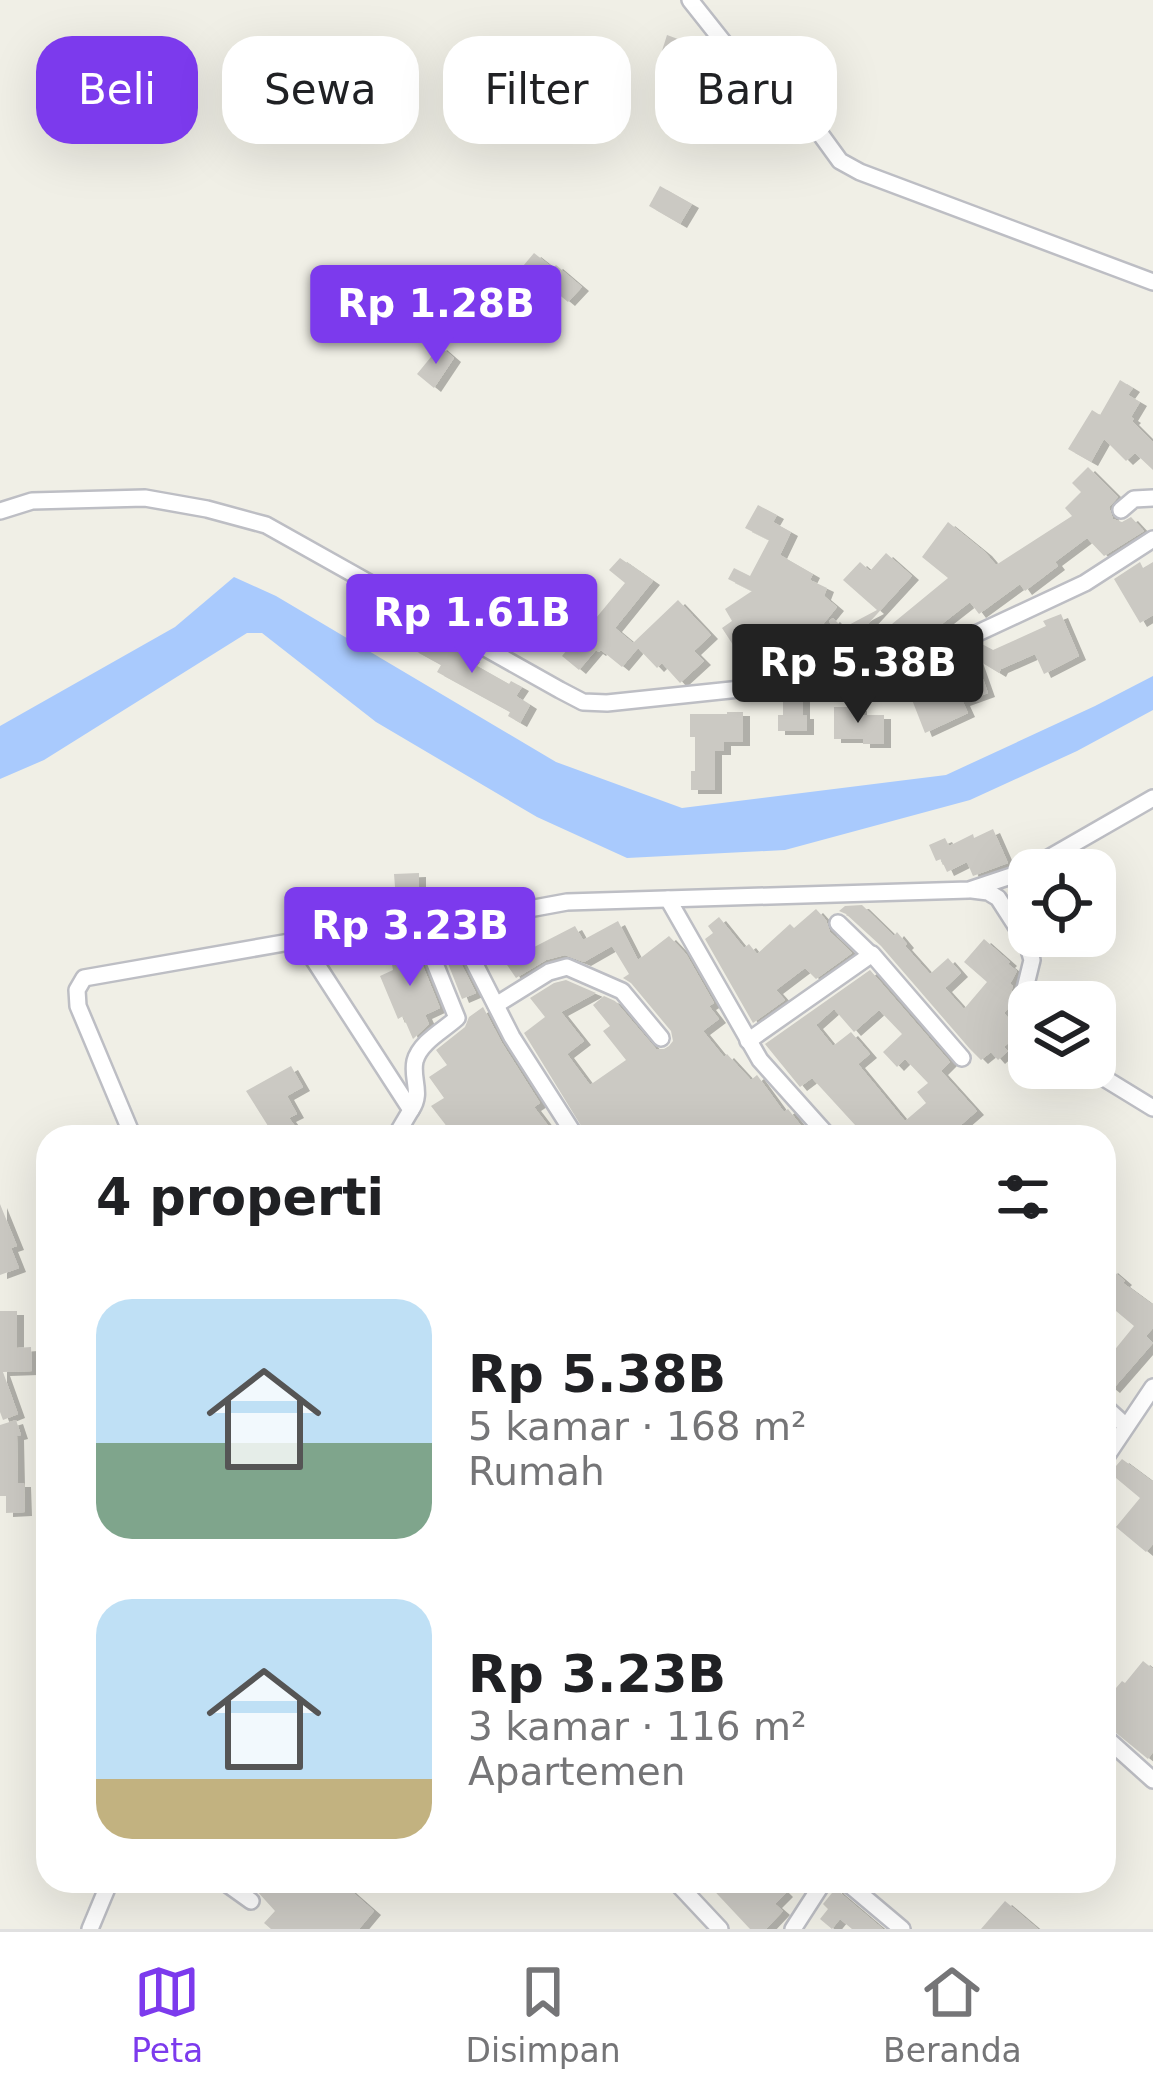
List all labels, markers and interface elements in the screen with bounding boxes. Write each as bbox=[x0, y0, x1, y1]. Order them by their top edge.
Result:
chip: Beli bbox=[36, 36, 198, 144]
chip: Sewa bbox=[222, 36, 419, 144]
chip: Filter bbox=[443, 36, 631, 144]
chip: Baru bbox=[655, 36, 837, 144]
pin: Rp 1.28B bbox=[312, 265, 560, 367]
text: Rp 1.28B bbox=[337, 281, 535, 326]
pin: Rp 1.61B bbox=[348, 574, 596, 676]
text: Rp 1.61B bbox=[373, 590, 571, 635]
pin: Rp 5.38B bbox=[734, 624, 982, 726]
text: Rp 5.38B bbox=[759, 640, 957, 685]
map controls bbox=[1008, 849, 1116, 1089]
button: locate bbox=[1008, 849, 1116, 957]
pin: Rp 3.23B bbox=[286, 887, 534, 989]
text: Rp 3.23B bbox=[311, 903, 509, 948]
button: layers bbox=[1008, 981, 1116, 1089]
icon: filters bbox=[990, 1164, 1056, 1230]
text: 4 properti bbox=[96, 1168, 384, 1227]
text: Rp 5.38B bbox=[468, 1345, 726, 1404]
icon: home bbox=[192, 1347, 336, 1491]
text: 5 kamar · 168 m² bbox=[468, 1404, 807, 1449]
text: Rumah bbox=[468, 1449, 605, 1494]
text: Rp 3.23B bbox=[468, 1645, 726, 1704]
icon: home bbox=[192, 1647, 336, 1791]
text: 3 kamar · 116 m² bbox=[468, 1704, 807, 1749]
text: Apartemen bbox=[468, 1749, 685, 1794]
tab: Peta bbox=[131, 1959, 203, 2070]
tab: Disimpan bbox=[466, 1959, 621, 2070]
tab: Beranda bbox=[883, 1959, 1022, 2070]

